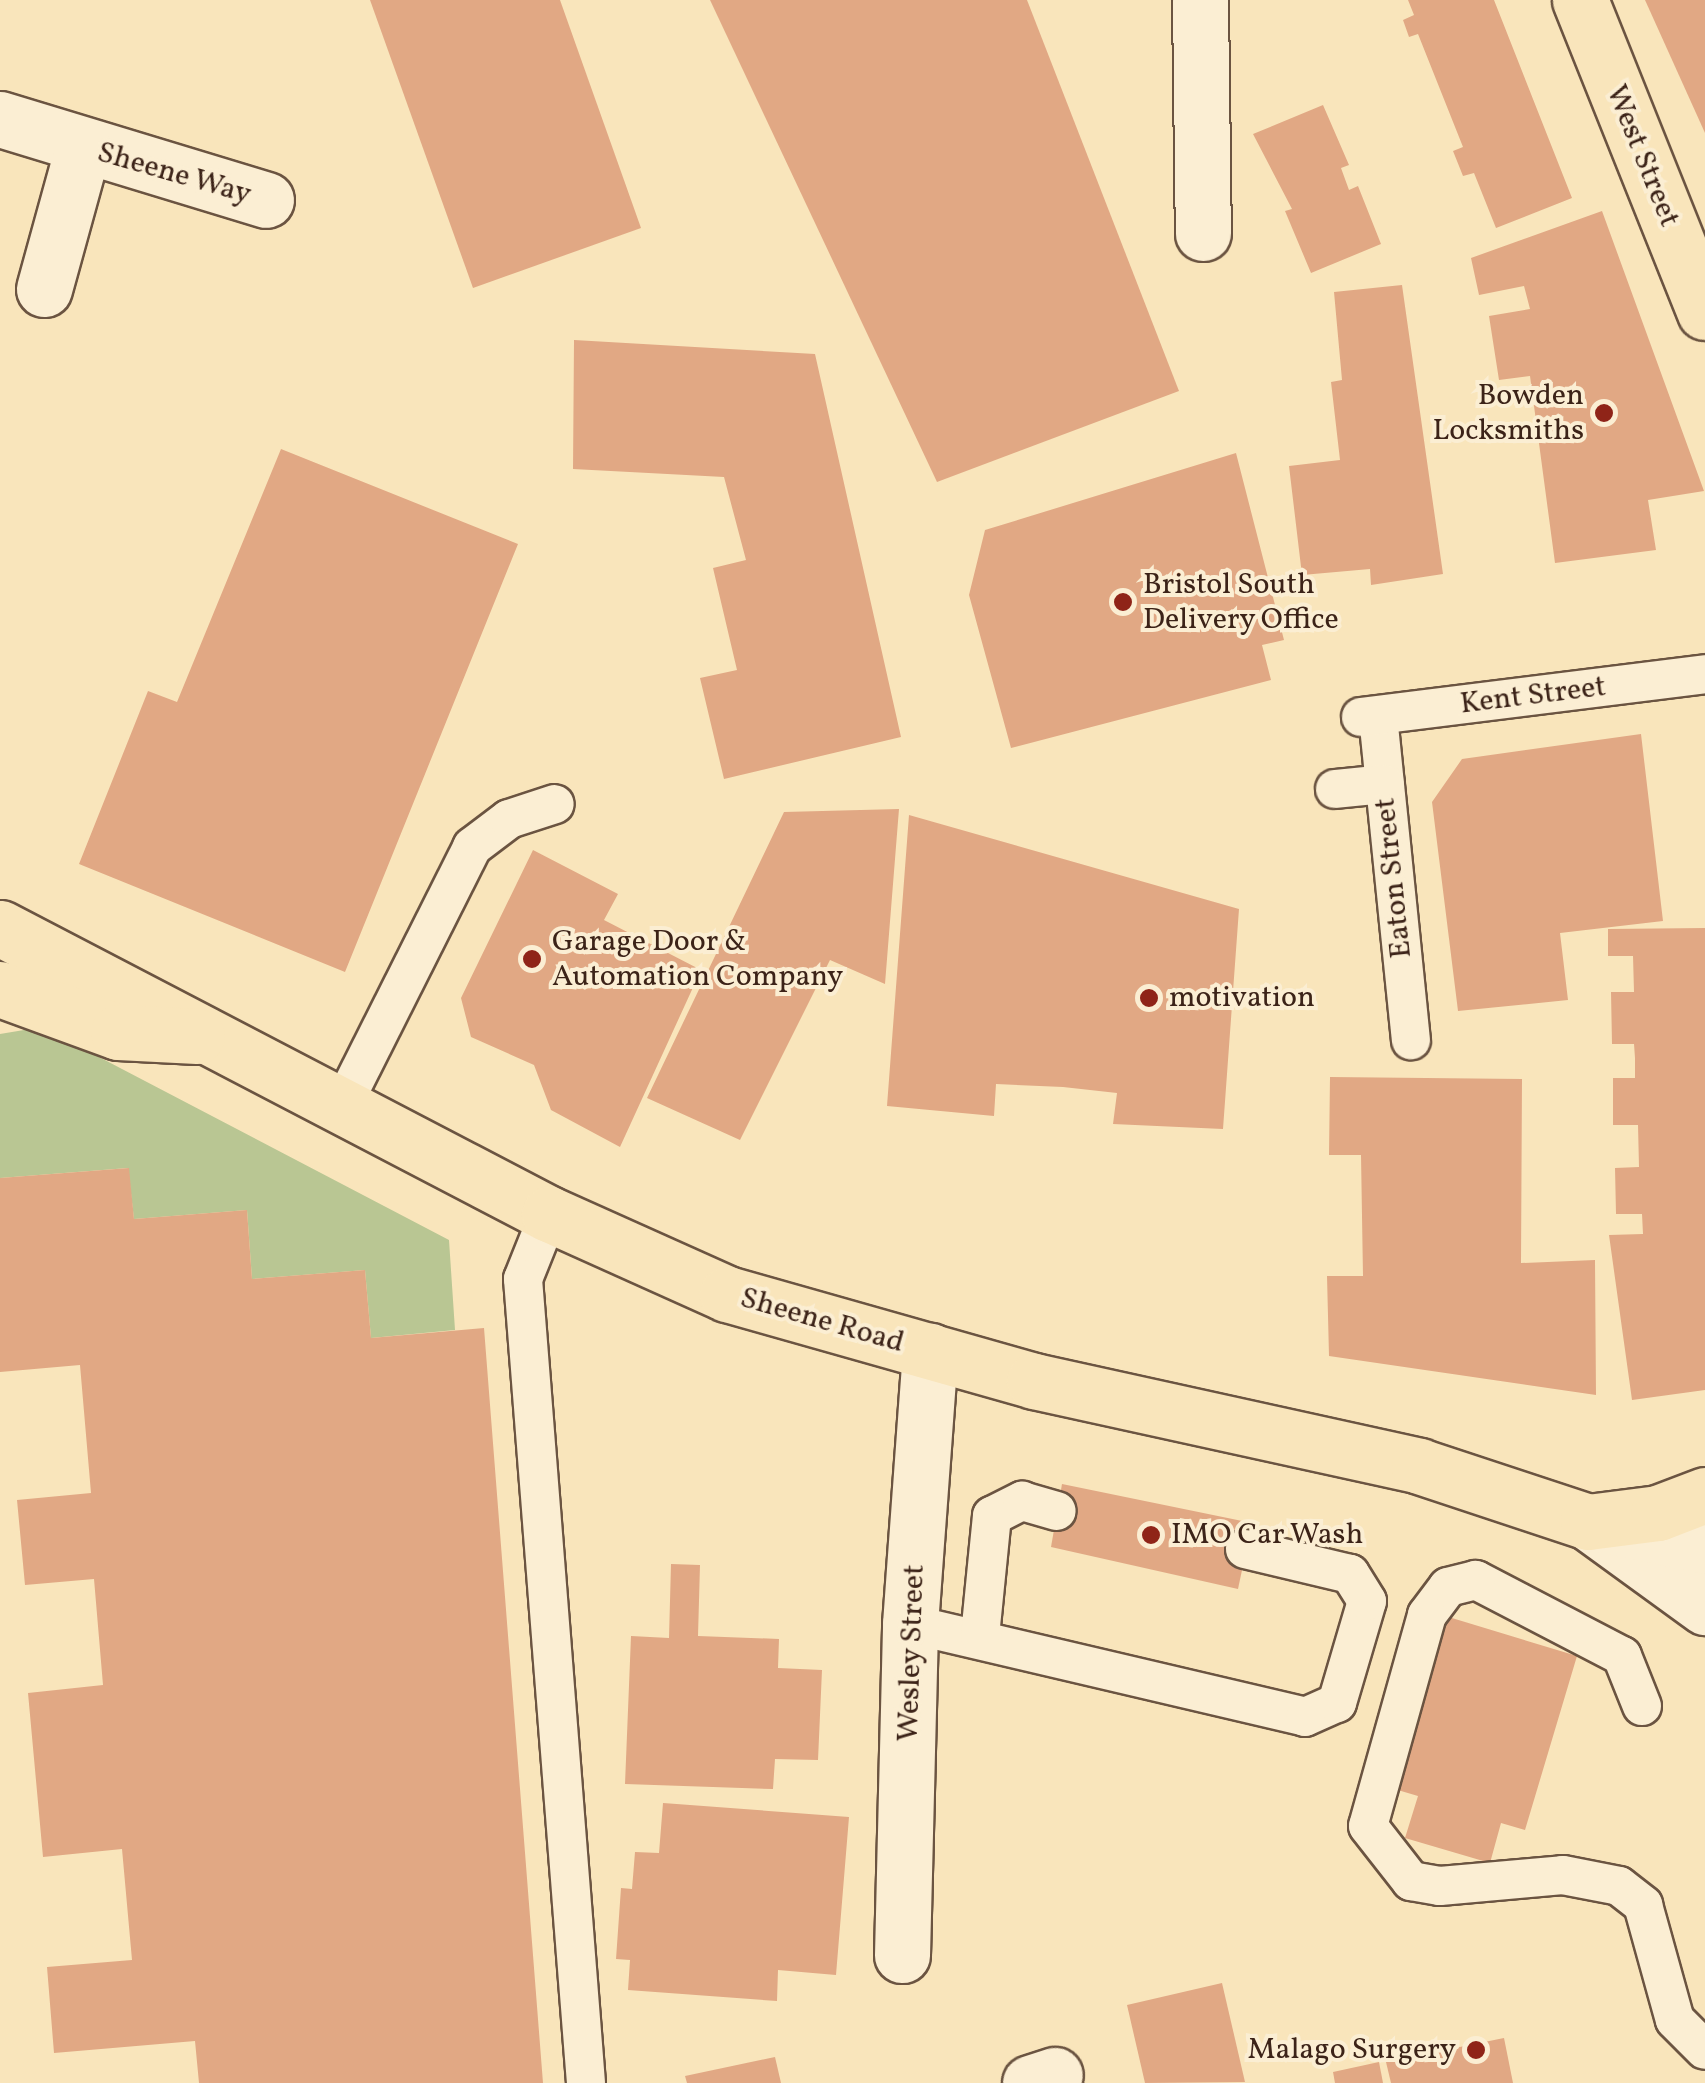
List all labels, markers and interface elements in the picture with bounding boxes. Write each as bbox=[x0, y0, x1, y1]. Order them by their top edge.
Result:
street label: West Street bbox=[1597, 80, 1687, 232]
street label: Sheene Way bbox=[92, 135, 256, 213]
place label: Bowden Locksmiths bbox=[1433, 378, 1584, 448]
marker: Bowden Locksmiths bbox=[1593, 402, 1615, 424]
place label: Bristol South Delivery Office bbox=[1143, 567, 1340, 638]
marker: Bristol South Delivery Office bbox=[1112, 591, 1134, 613]
street label: Kent Street bbox=[1458, 669, 1608, 723]
street label: Eaton Street bbox=[1368, 796, 1420, 960]
place label: Garage Door & Automation Company bbox=[552, 924, 843, 994]
marker: Garage Door & Automation Company bbox=[521, 948, 543, 970]
place label: motivation bbox=[1169, 980, 1315, 1016]
marker: motivation bbox=[1138, 987, 1160, 1009]
street label: Sheene Road bbox=[736, 1280, 908, 1362]
place label: IMO Car Wash bbox=[1171, 1517, 1364, 1553]
marker: IMO Car Wash bbox=[1140, 1524, 1162, 1546]
street label: Wesley Street bbox=[891, 1563, 933, 1743]
place label: Malago Surgery bbox=[1248, 2032, 1456, 2068]
marker: Malago Surgery bbox=[1465, 2039, 1487, 2061]

